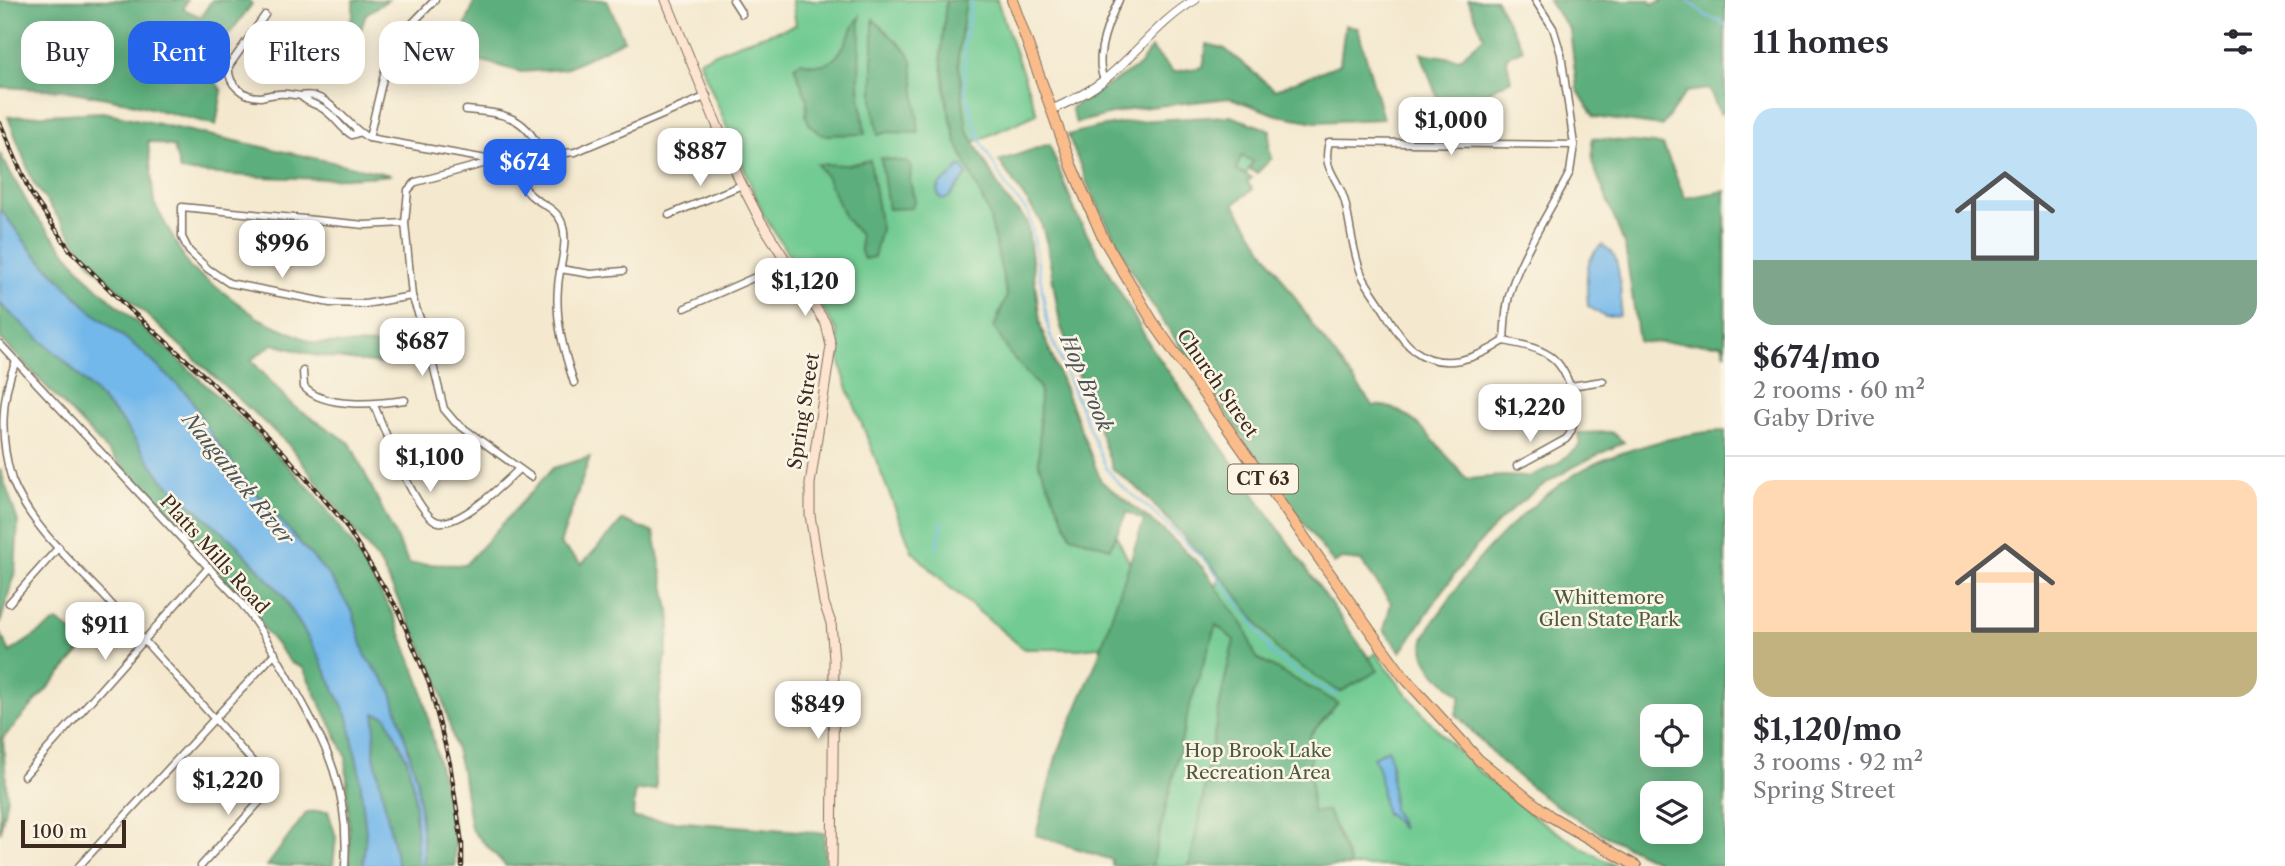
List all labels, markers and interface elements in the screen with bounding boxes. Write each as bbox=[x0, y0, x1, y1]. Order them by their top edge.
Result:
chip: Buy bbox=[21, 21, 114, 84]
chip: Rent bbox=[128, 21, 230, 84]
chip: Filters bbox=[244, 21, 365, 84]
chip: New bbox=[379, 21, 479, 84]
icon: filters bbox=[2219, 23, 2257, 61]
text: 11 homes bbox=[1753, 24, 1889, 61]
pin: $1,000 bbox=[1394, 97, 1508, 157]
text: $1,000 bbox=[1414, 106, 1488, 134]
pin: $887 bbox=[659, 128, 741, 188]
text: $887 bbox=[673, 137, 727, 165]
pin: $674 bbox=[484, 140, 566, 199]
text: $674 bbox=[499, 148, 551, 176]
icon: home bbox=[1942, 153, 2068, 279]
pin: $996 bbox=[241, 220, 323, 280]
text: $996 bbox=[255, 229, 309, 257]
pin: $1,120 bbox=[748, 258, 862, 318]
text: $1,120 bbox=[771, 267, 839, 295]
pin: $687 bbox=[381, 318, 463, 378]
street label: Church Street bbox=[1172, 325, 1264, 442]
text: $687 bbox=[396, 327, 448, 355]
water label: Hop Brook bbox=[1054, 329, 1118, 435]
text: $674/mo bbox=[1753, 339, 1880, 376]
street label: Spring Street bbox=[783, 351, 824, 471]
text: 2 rooms · 60 m² bbox=[1753, 376, 1925, 404]
pin: $1,220 bbox=[1473, 384, 1587, 444]
text: $1,220 bbox=[1494, 393, 1566, 421]
text: Gaby Drive bbox=[1753, 404, 1875, 432]
water label: Naugatuck River bbox=[176, 406, 300, 551]
pin: $1,100 bbox=[373, 434, 487, 494]
text: $1,100 bbox=[396, 443, 464, 471]
road number: CT 63 bbox=[1228, 464, 1298, 494]
street label: Platts Mills Road bbox=[155, 490, 274, 619]
icon: home bbox=[1942, 525, 2068, 651]
park label: Whittemore Glen State Park bbox=[1539, 586, 1680, 631]
pin: $911 bbox=[64, 602, 146, 662]
text: $911 bbox=[81, 611, 129, 639]
pin: $849 bbox=[777, 682, 859, 741]
text: $849 bbox=[791, 690, 845, 718]
map controls bbox=[1640, 704, 1703, 844]
button: locate bbox=[1640, 704, 1703, 767]
text: $1,120/mo bbox=[1753, 711, 1902, 748]
park label: Hop Brook Lake Recreation Area bbox=[1184, 739, 1332, 784]
text: 3 rooms · 92 m² bbox=[1753, 748, 1923, 776]
pin: $1,220 bbox=[171, 758, 285, 817]
text: $1,220 bbox=[192, 766, 264, 794]
text: Spring Street bbox=[1753, 776, 1895, 804]
button: layers bbox=[1640, 781, 1703, 844]
scale bar bbox=[21, 817, 126, 849]
text: 100 m bbox=[32, 820, 87, 843]

